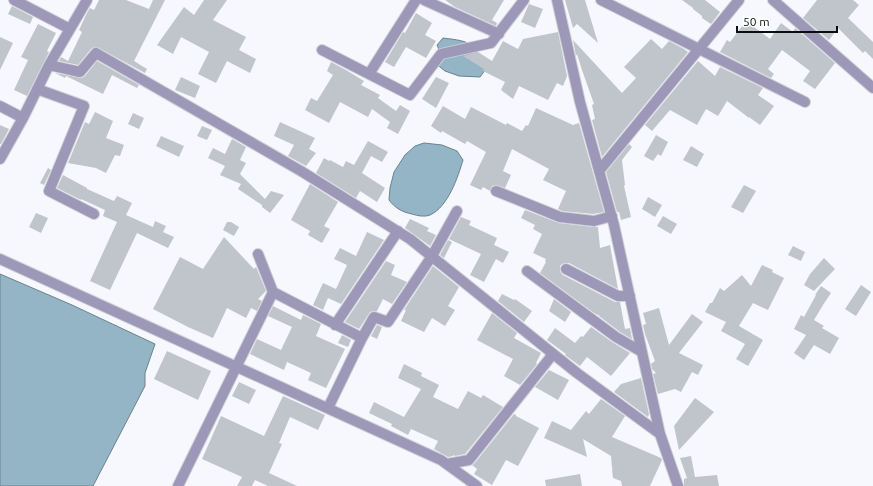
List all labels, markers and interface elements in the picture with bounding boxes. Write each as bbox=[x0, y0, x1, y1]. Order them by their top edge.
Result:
scale bar bbox=[737, 8, 837, 34]
text: 50 m bbox=[743, 15, 770, 28]

